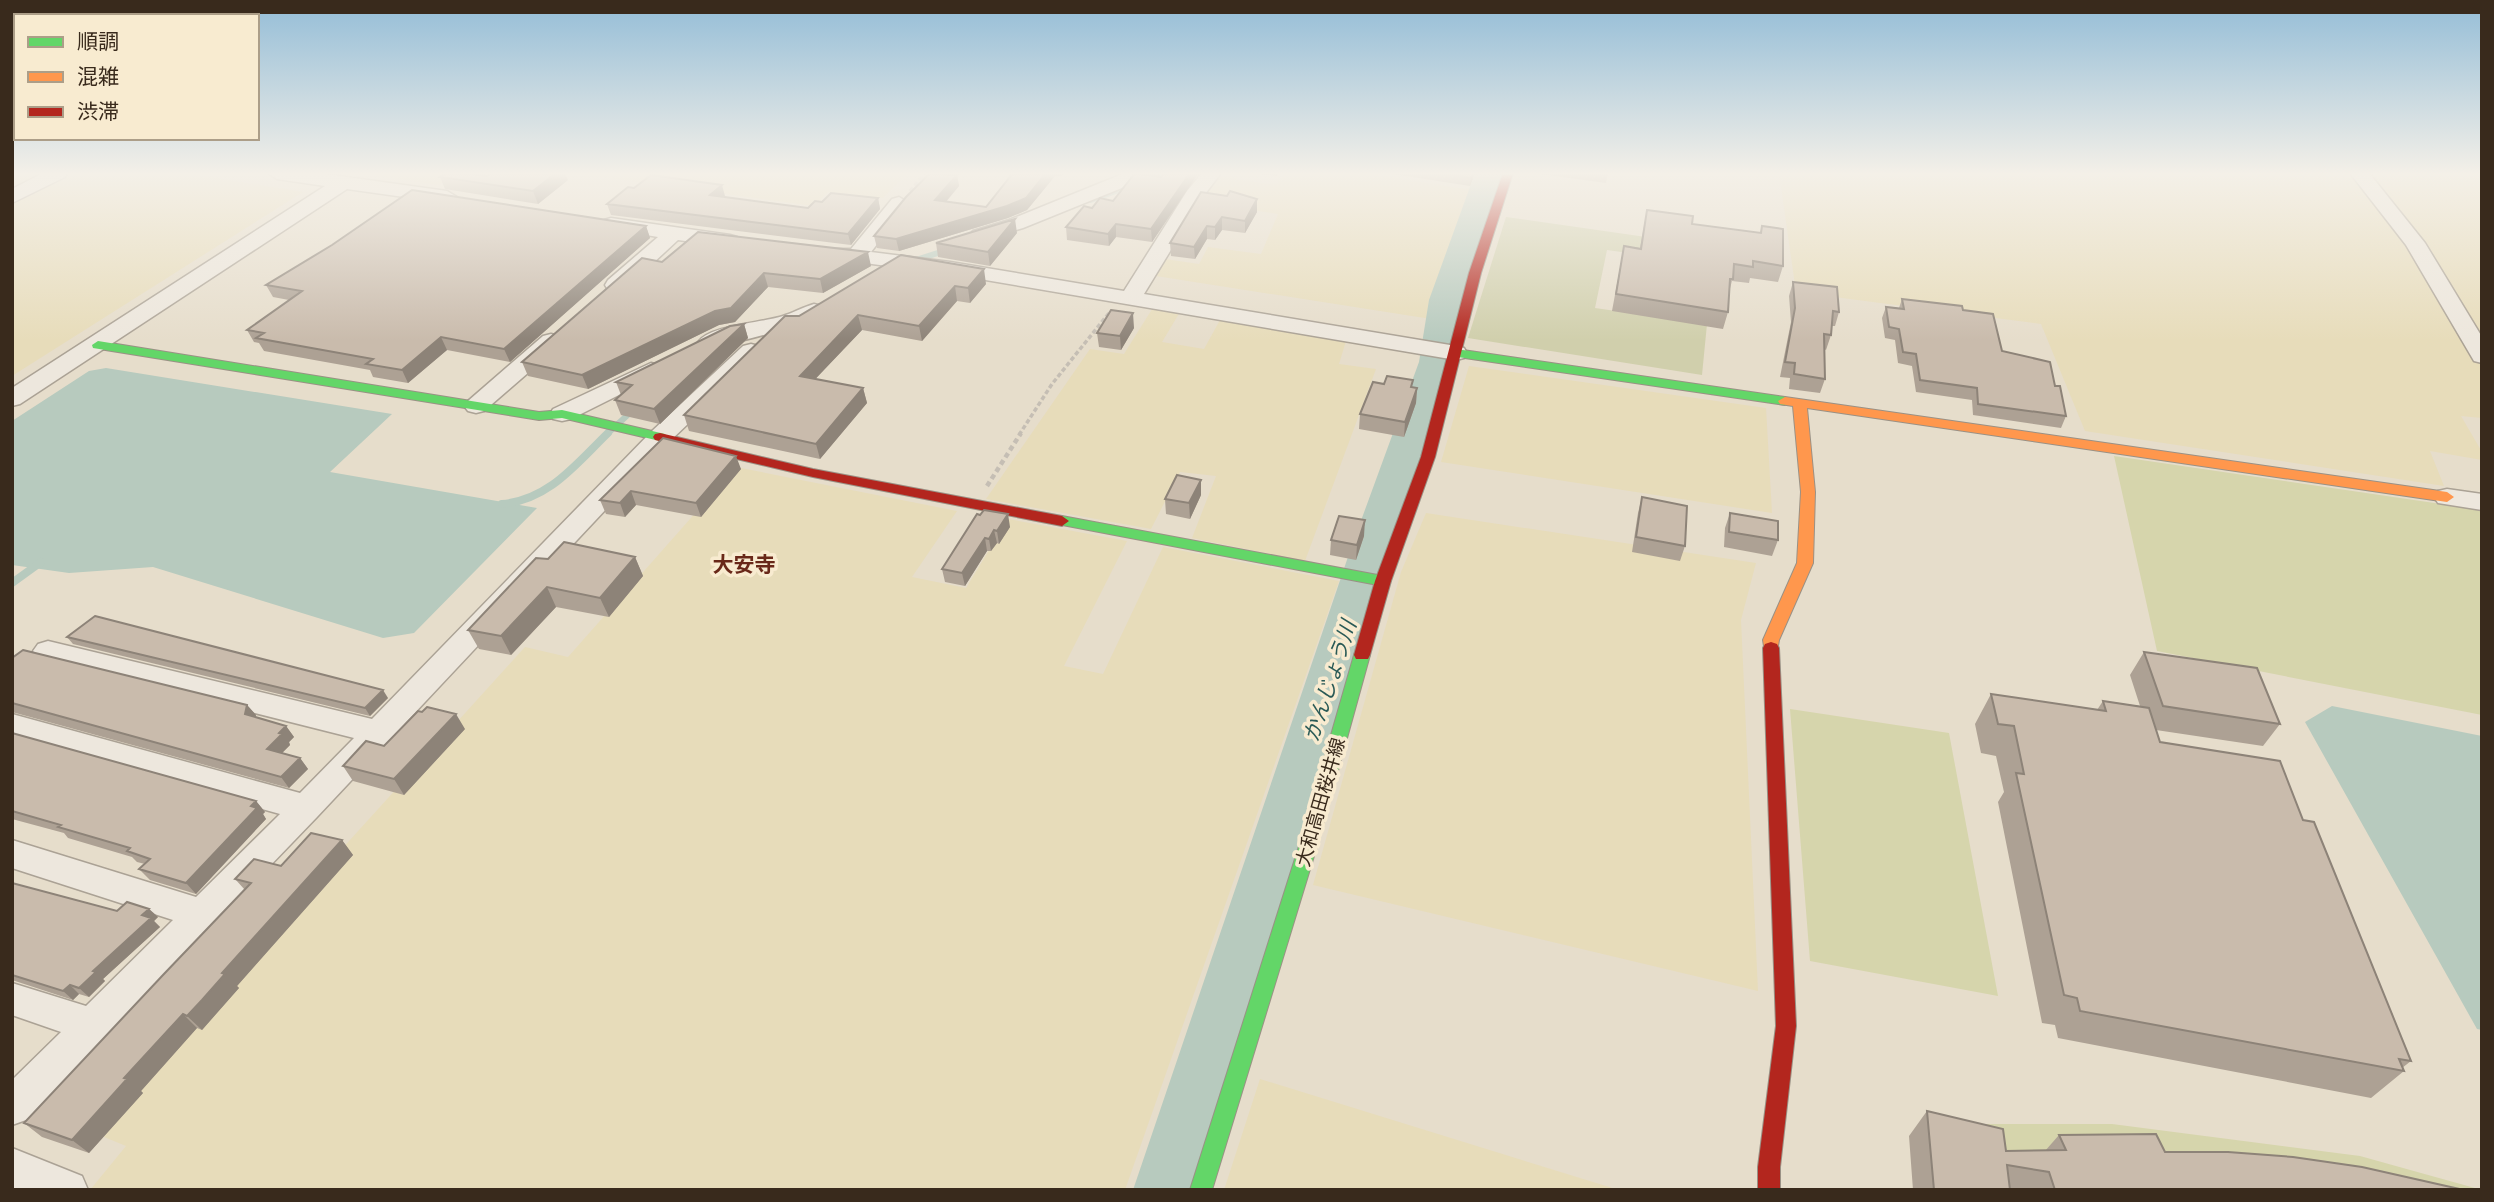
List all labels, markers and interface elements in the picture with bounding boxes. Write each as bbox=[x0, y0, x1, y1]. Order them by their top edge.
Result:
legend bbox=[14, 14, 259, 140]
text: 順調 bbox=[77, 28, 119, 55]
text: 混雑 bbox=[77, 63, 119, 90]
text: 渋滞 bbox=[77, 98, 119, 125]
district label: 大安寺 bbox=[713, 551, 776, 578]
water label: かんじょう川 bbox=[1297, 615, 1362, 745]
street label: 大和高田桜井線 bbox=[1290, 735, 1350, 869]

